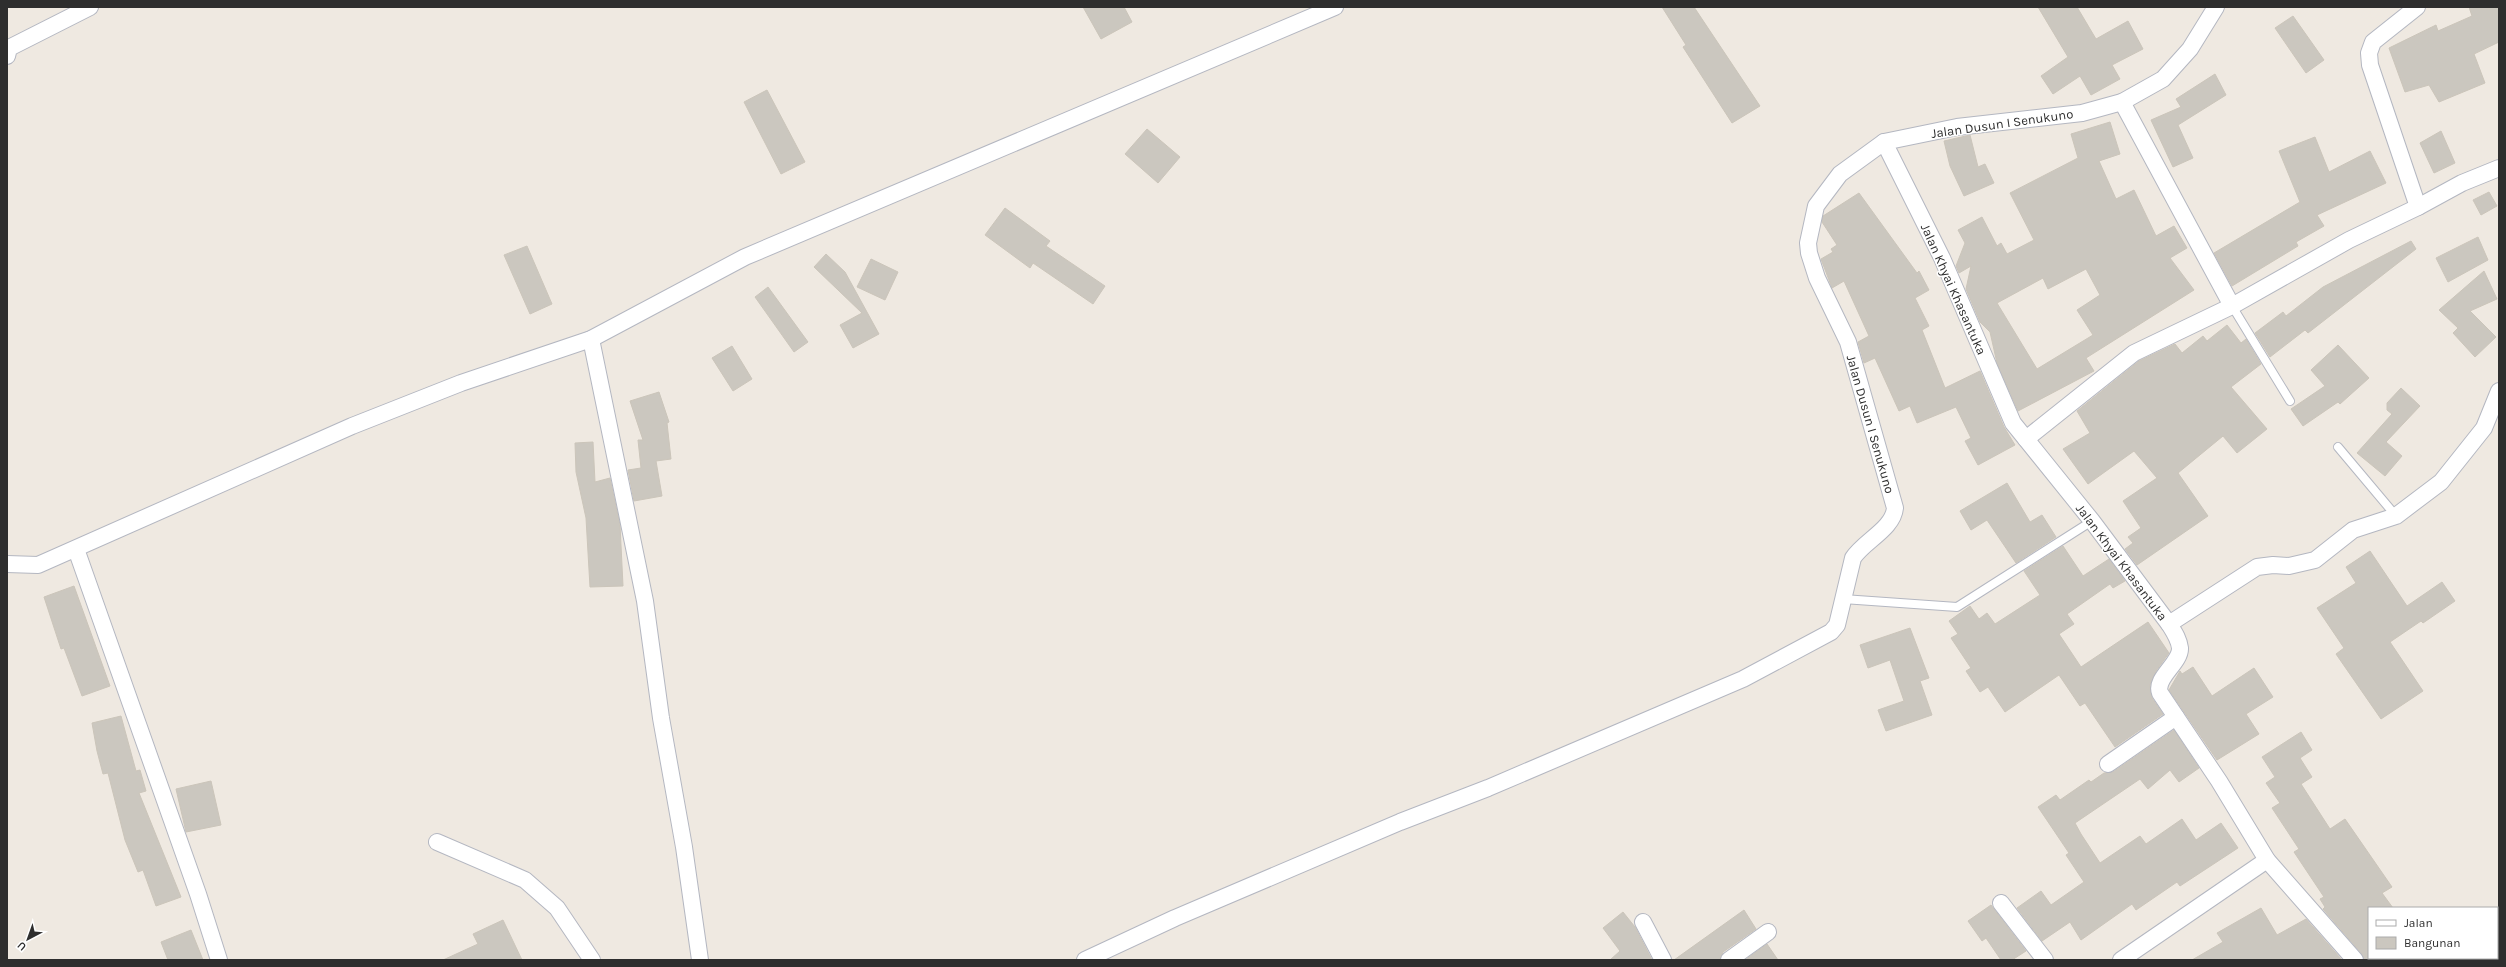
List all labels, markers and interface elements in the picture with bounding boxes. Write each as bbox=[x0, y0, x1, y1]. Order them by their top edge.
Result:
street label: Jalan Dusun I Senukuno bbox=[1930, 106, 2074, 141]
street label: Jalan Khyai Khasantuka bbox=[1918, 221, 1989, 357]
street label: Jalan Dusun I Senukuno bbox=[1844, 353, 1897, 495]
street label: Jalan Khyai Khasantuka bbox=[2073, 501, 2170, 624]
legend bbox=[2368, 907, 2498, 959]
text: Jalan bbox=[2404, 916, 2433, 930]
north arrow bbox=[8, 919, 48, 959]
text: Bangunan bbox=[2404, 936, 2460, 950]
text: U bbox=[15, 939, 29, 954]

